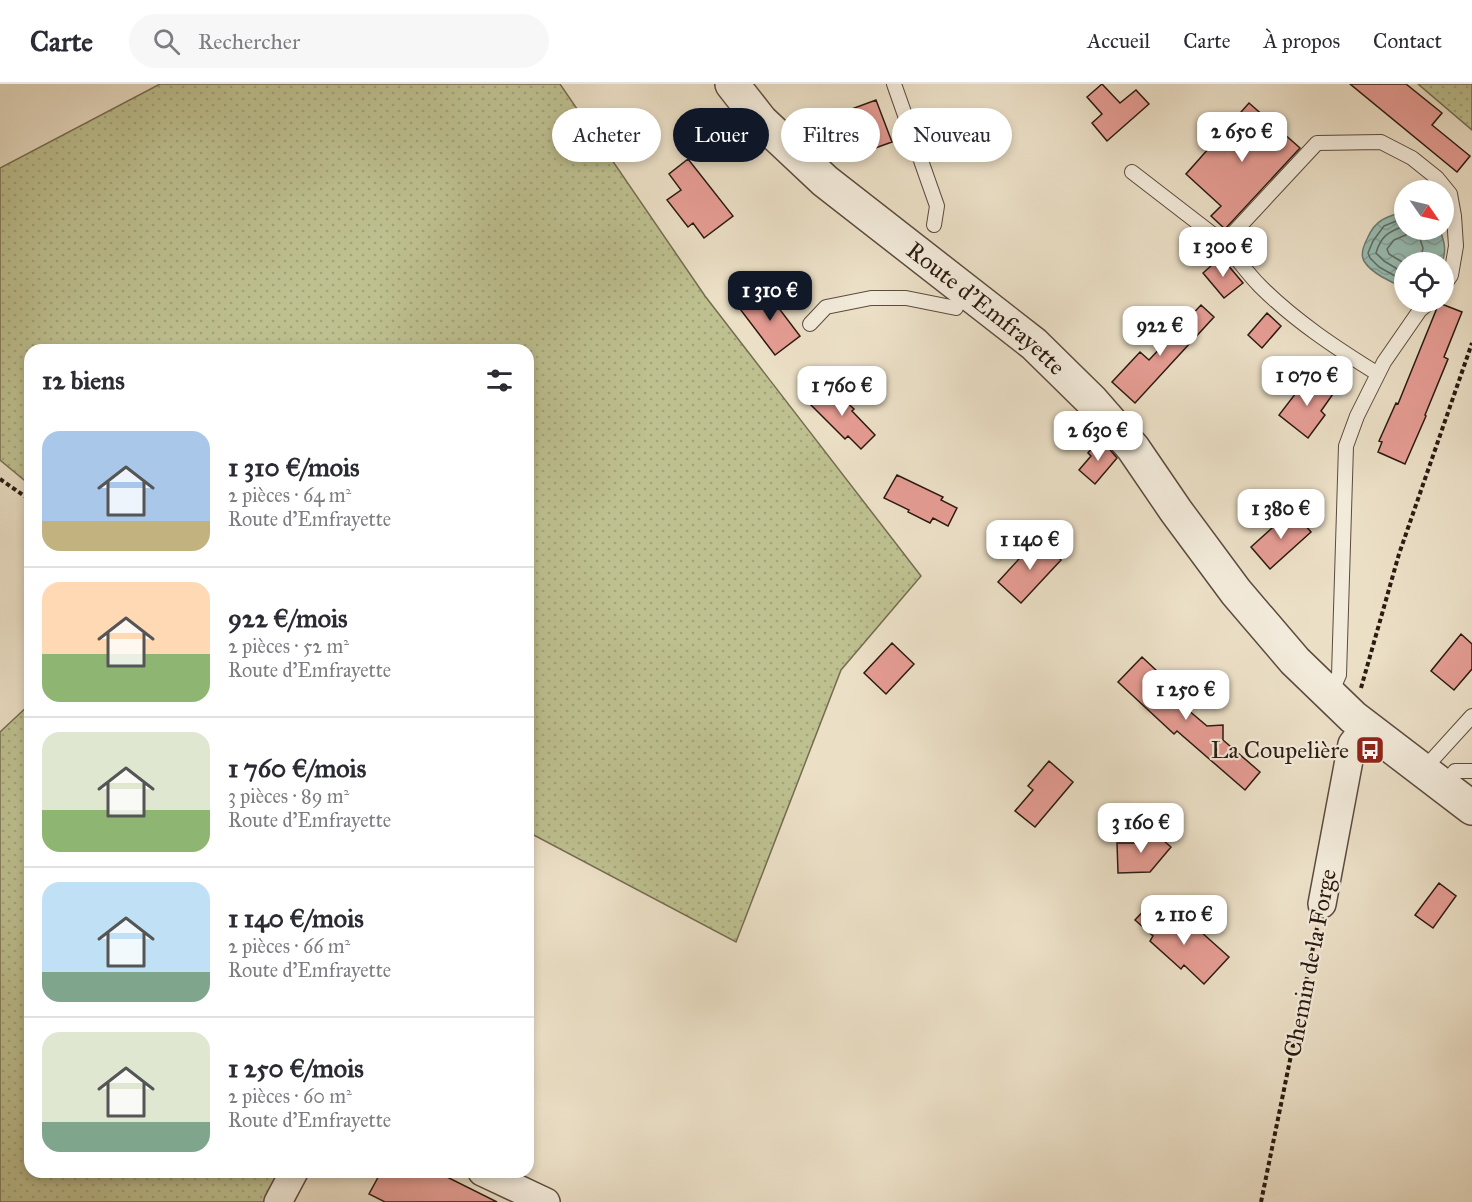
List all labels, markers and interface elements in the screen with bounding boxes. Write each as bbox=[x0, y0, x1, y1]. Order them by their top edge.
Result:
search box bbox=[129, 14, 549, 68]
text: Carte bbox=[30, 24, 93, 59]
icon: search bbox=[150, 25, 183, 58]
text: Rechercher bbox=[198, 28, 300, 55]
text: Accueil bbox=[1087, 28, 1150, 54]
text: Carte bbox=[1183, 28, 1231, 54]
text: À propos bbox=[1264, 28, 1340, 54]
text: Contact bbox=[1373, 28, 1442, 54]
chip: Acheter bbox=[552, 108, 661, 162]
chip: Louer bbox=[673, 108, 769, 162]
chip: Filtres bbox=[781, 108, 880, 162]
chip: Nouveau bbox=[892, 108, 1012, 162]
pin: 2 650 € bbox=[1187, 112, 1297, 163]
text: 2 650 € bbox=[1211, 119, 1273, 143]
north arrow bbox=[1394, 180, 1454, 240]
map controls bbox=[1394, 180, 1454, 312]
pin: 1 300 € bbox=[1168, 227, 1278, 278]
text: 1 300 € bbox=[1193, 234, 1253, 258]
street label: Route d'Emfrayette bbox=[900, 235, 1072, 381]
button: locate bbox=[1394, 252, 1454, 312]
pin: 1 310 € bbox=[715, 271, 825, 322]
text: 1 310 € bbox=[742, 278, 798, 302]
pin: 922 € bbox=[1118, 306, 1202, 357]
text: 922 € bbox=[1137, 313, 1183, 337]
pin: 1 070 € bbox=[1252, 356, 1362, 407]
text: 1 070 € bbox=[1276, 363, 1338, 387]
text: 12 biens bbox=[42, 364, 125, 396]
icon: filters bbox=[483, 364, 516, 397]
pin: 1 760 € bbox=[787, 366, 897, 417]
text: 1 760 € bbox=[811, 373, 873, 397]
pin: 2 630 € bbox=[1043, 411, 1153, 462]
text: 2 630 € bbox=[1068, 418, 1128, 442]
text: 1 310 €/mois bbox=[228, 451, 360, 483]
icon: home bbox=[90, 455, 162, 527]
text: 2 pièces · 64 m² bbox=[228, 483, 351, 507]
pin: 1 380 € bbox=[1226, 489, 1336, 540]
text: 1 380 € bbox=[1252, 496, 1310, 520]
text: Route d'Emfrayette bbox=[228, 507, 391, 531]
pin: 1 140 € bbox=[975, 520, 1085, 571]
text: 1 140 € bbox=[1000, 527, 1060, 551]
text: 922 €/mois bbox=[228, 602, 348, 634]
icon: home bbox=[90, 606, 162, 678]
text: 2 pièces · 52 m² bbox=[228, 634, 349, 658]
text: Route d'Emfrayette bbox=[228, 658, 391, 682]
pin: 1 250 € bbox=[1131, 670, 1241, 721]
text: 1 250 € bbox=[1156, 677, 1216, 701]
bus stop icon: La Coupelière bbox=[1354, 734, 1386, 766]
place label: La Coupelière bbox=[1211, 735, 1349, 765]
text: 1 760 €/mois bbox=[228, 752, 366, 784]
icon: home bbox=[90, 756, 162, 828]
text: 3 pièces · 89 m² bbox=[228, 784, 349, 808]
pin: 3 160 € bbox=[1086, 803, 1196, 854]
text: Route d'Emfrayette bbox=[228, 808, 391, 832]
text: 3 160 € bbox=[1112, 810, 1170, 834]
street label: Chemin de la Forge bbox=[1277, 866, 1343, 1060]
pin: 2 110 € bbox=[1129, 895, 1239, 946]
text: 1 140 €/mois bbox=[228, 902, 364, 934]
text: 2 110 € bbox=[1155, 902, 1213, 926]
icon: home bbox=[90, 906, 162, 978]
text: 2 pièces · 66 m² bbox=[228, 934, 350, 958]
text: Route d'Emfrayette bbox=[228, 958, 391, 982]
text: 1 250 €/mois bbox=[228, 1052, 364, 1084]
icon: home bbox=[90, 1056, 162, 1128]
text: 2 pièces · 60 m² bbox=[228, 1084, 352, 1108]
text: Route d'Emfrayette bbox=[228, 1108, 391, 1132]

